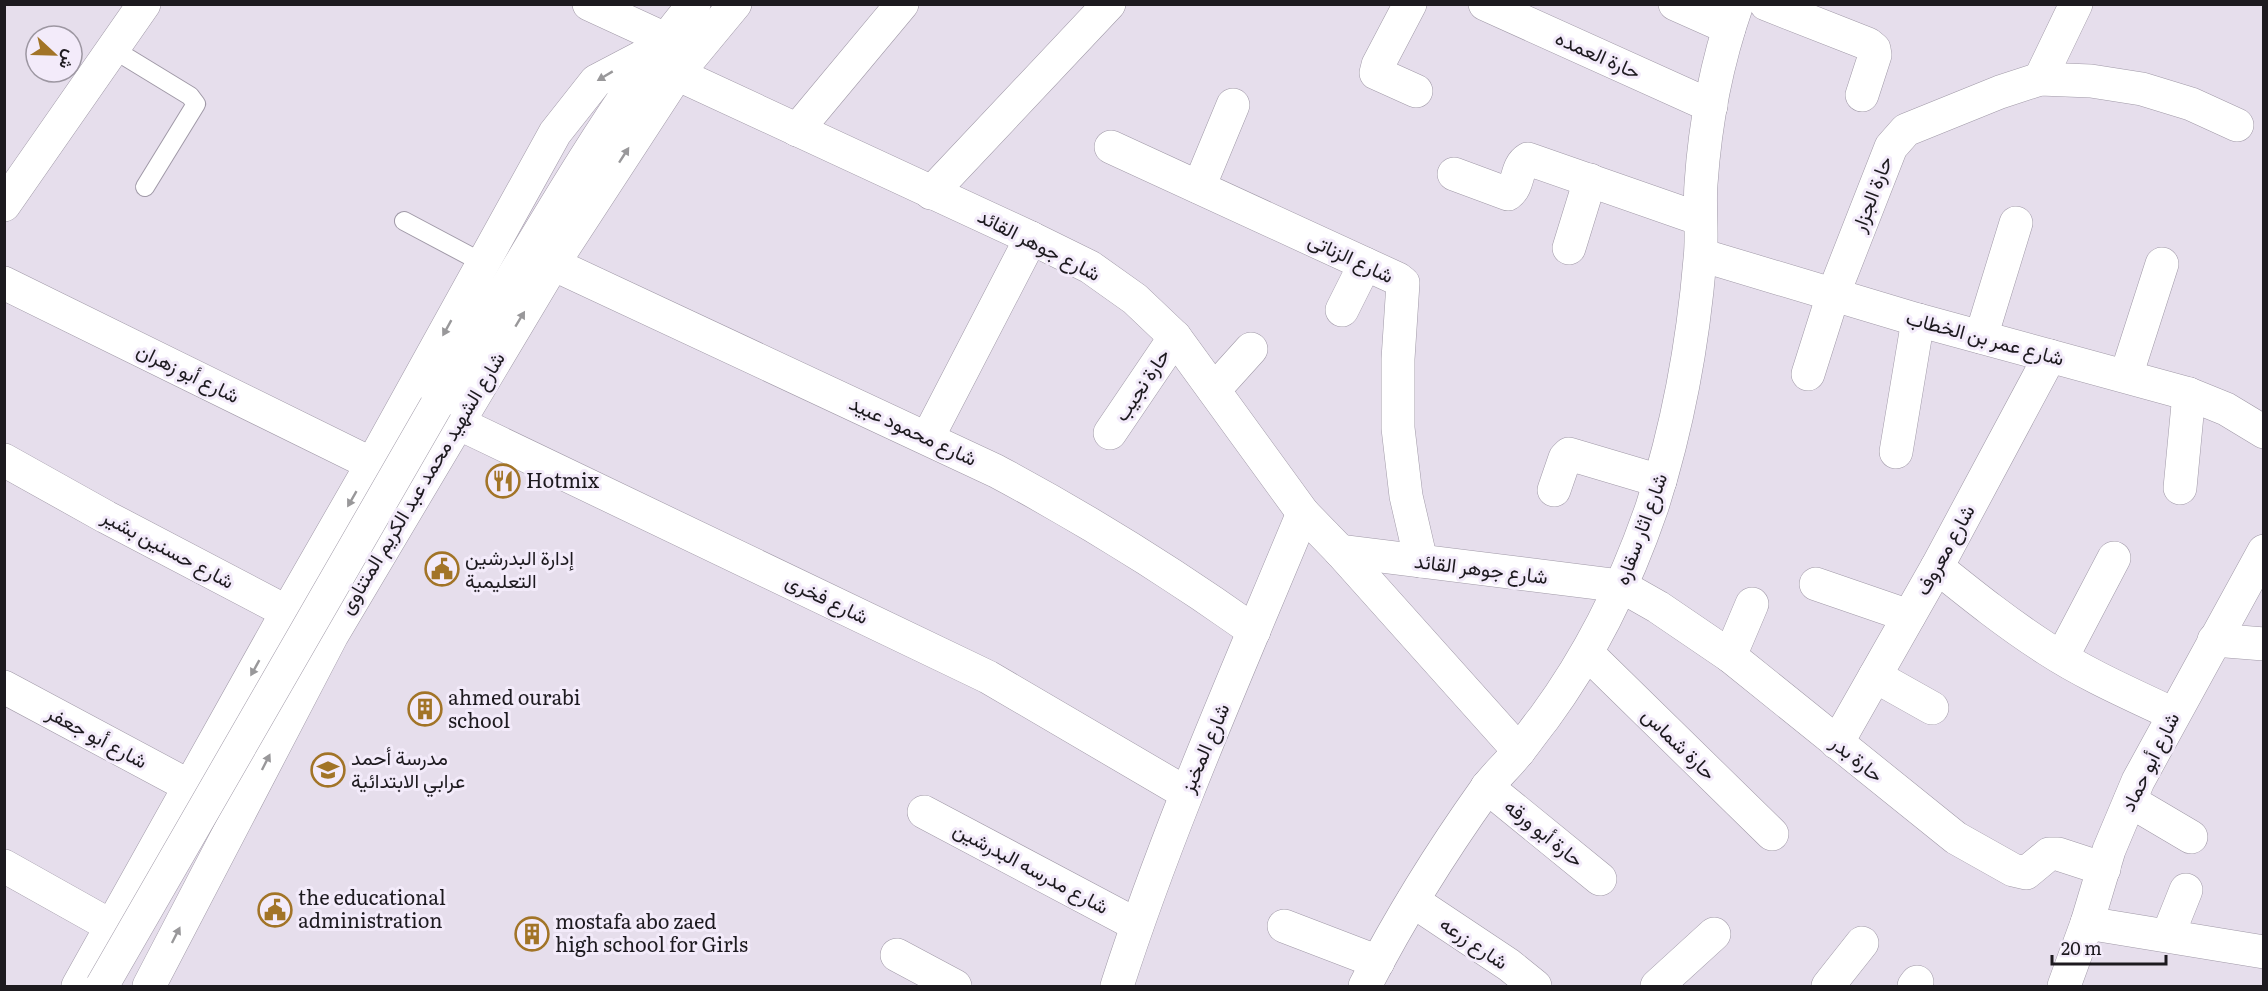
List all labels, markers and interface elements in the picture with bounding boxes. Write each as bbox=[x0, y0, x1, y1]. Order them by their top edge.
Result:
street label: حارة العمده bbox=[1551, 21, 1646, 85]
north arrow bbox=[24, 24, 84, 84]
text: ش bbox=[54, 47, 84, 73]
one-way arrow bbox=[596, 71, 613, 81]
one-way arrow bbox=[619, 147, 630, 163]
street label: حارة الجزار bbox=[1842, 151, 1898, 237]
street label: شارع جوهر القائد bbox=[973, 199, 1107, 288]
street label: شارع الزناتى bbox=[1304, 223, 1399, 290]
street label: شارع عمر بن الخطاب bbox=[1903, 301, 2068, 373]
one-way arrow bbox=[514, 311, 524, 328]
one-way arrow bbox=[442, 320, 452, 337]
street label: شارع أبو زهران bbox=[132, 333, 246, 410]
street label: حارة نجيب bbox=[1105, 341, 1176, 426]
street label: شارع الشهيد محمد عبد الكريم المتناوى bbox=[330, 345, 512, 619]
street label: شارع محمود عبيد bbox=[845, 386, 983, 473]
restaurant icon: Hotmix bbox=[485, 463, 521, 499]
place label: Hotmix bbox=[526, 464, 600, 494]
street label: شارع اثار سقاره bbox=[1605, 468, 1674, 589]
one-way arrow bbox=[347, 491, 357, 508]
street label: شارع معروف bbox=[1906, 498, 1981, 601]
street label: شارع حسنين بشير bbox=[96, 499, 240, 596]
place label: إدارة البدرشين التعليمية bbox=[465, 541, 574, 594]
street label: شارع جوهر القائد bbox=[1413, 544, 1550, 591]
public building icon: إدارة البدرشين التعليمية bbox=[424, 551, 460, 587]
street label: شارع فخرى bbox=[781, 564, 874, 631]
one-way arrow bbox=[250, 660, 261, 676]
place label: ahmed ourabi school bbox=[448, 681, 581, 734]
building icon: ahmed ourabi school bbox=[407, 691, 443, 727]
street label: شارع أبو جعفر bbox=[41, 696, 154, 775]
street label: شارع المخبز bbox=[1171, 698, 1236, 798]
street label: حارة شماس bbox=[1636, 699, 1724, 786]
street label: شارع أبو حماد bbox=[2111, 706, 2186, 816]
street label: حارة بدر bbox=[1824, 726, 1891, 788]
place label: مدرسة أحمد عرابي الابتدائية bbox=[351, 741, 465, 798]
school or university icon: مدرسة أحمد عرابي الابتدائية bbox=[310, 752, 346, 788]
one-way arrow bbox=[261, 753, 271, 770]
street label: حارة أبو ورقه bbox=[1499, 790, 1591, 873]
street label: شارع مدرسه البدرشين bbox=[948, 813, 1115, 921]
place label: the educational administration bbox=[298, 881, 446, 934]
public building icon: the educational administration bbox=[257, 892, 293, 928]
place label: mostafa abo zaed high school for Girls bbox=[555, 905, 748, 958]
street label: شارع زرعه bbox=[1434, 907, 1515, 976]
building icon: mostafa abo zaed high school for Girls bbox=[514, 916, 550, 952]
one-way arrow bbox=[171, 926, 181, 943]
scale bar bbox=[2052, 928, 2166, 966]
text: 20 m bbox=[2061, 934, 2102, 961]

